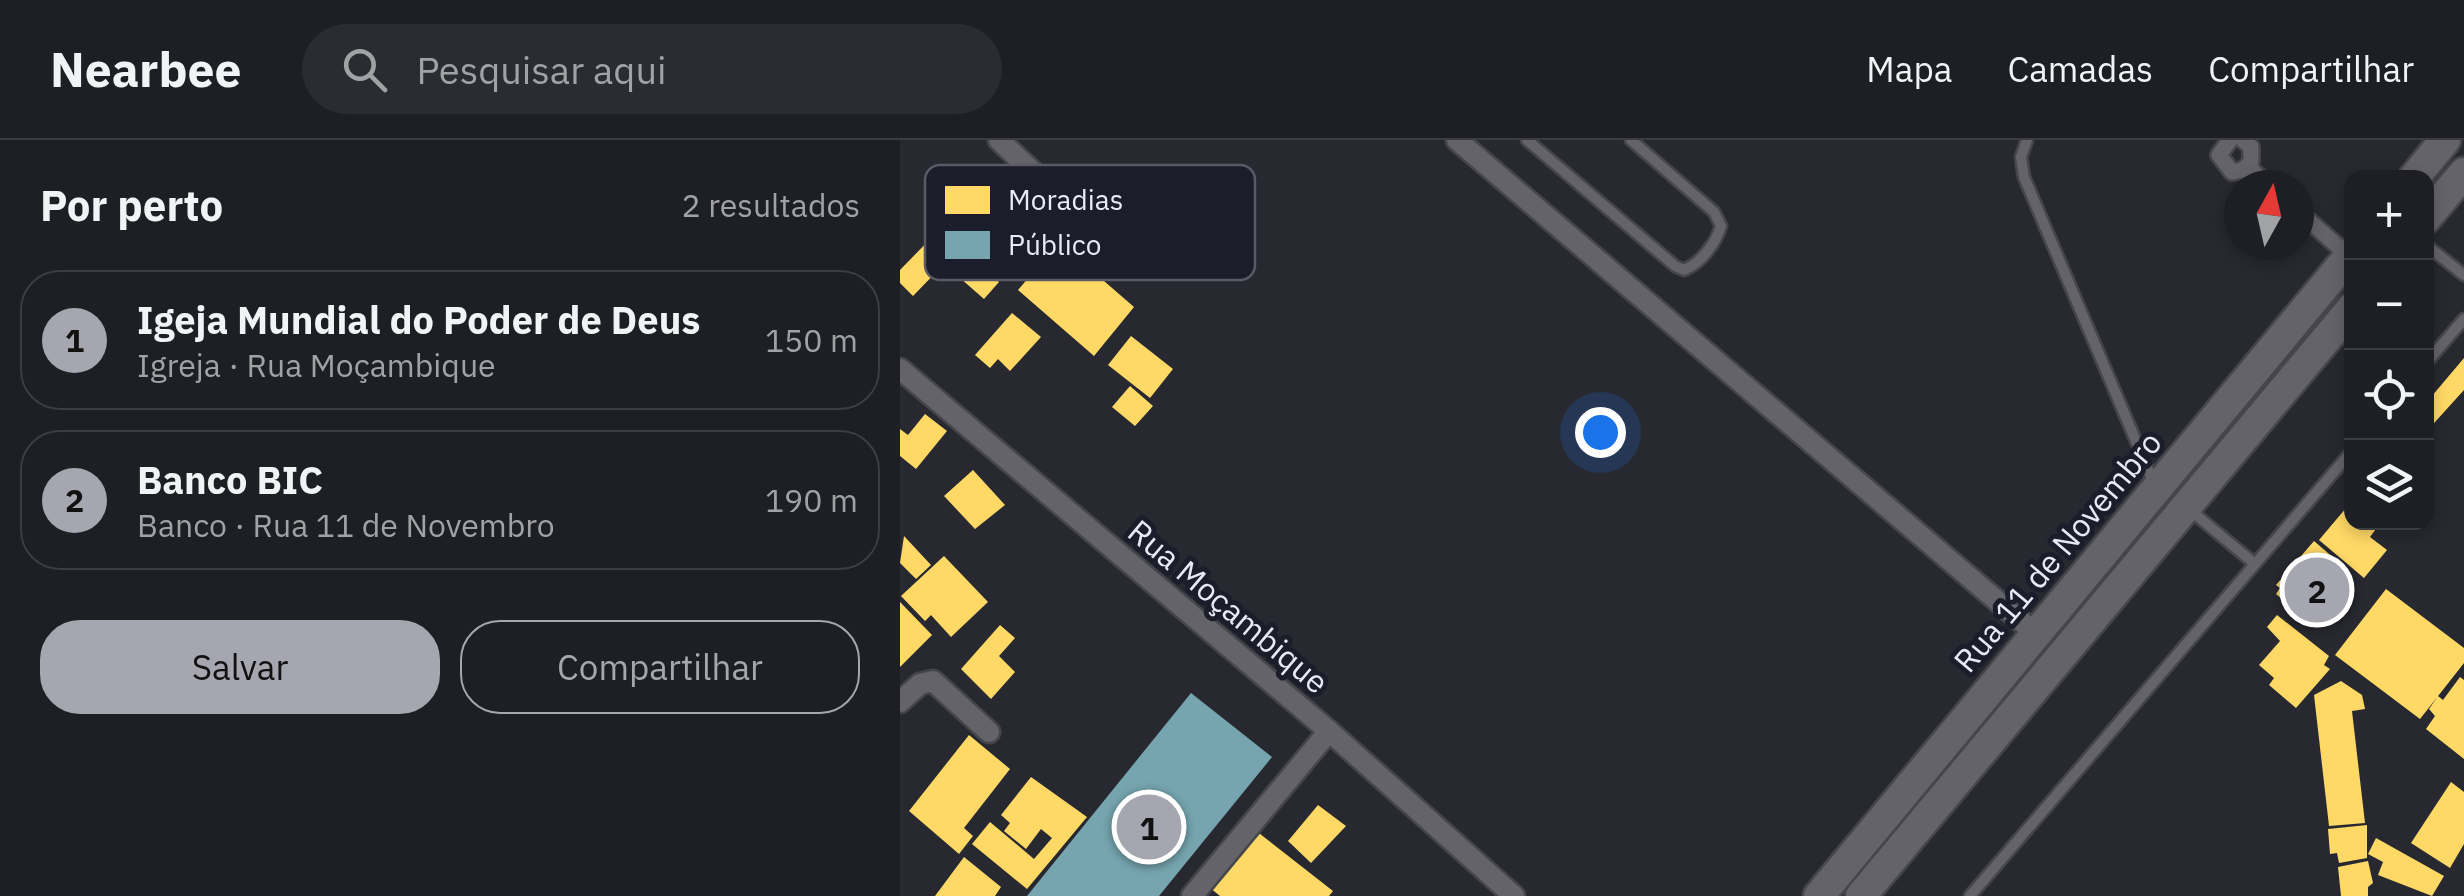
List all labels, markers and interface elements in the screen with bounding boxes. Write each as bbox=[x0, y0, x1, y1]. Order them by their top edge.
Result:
search box bbox=[302, 24, 1002, 114]
text: Nearbee bbox=[50, 38, 242, 100]
icon: search bbox=[337, 42, 392, 97]
text: Pesquisar aqui bbox=[417, 45, 666, 94]
text: Mapa bbox=[1866, 46, 1952, 92]
text: Camadas bbox=[2007, 46, 2153, 92]
text: Compartilhar bbox=[2208, 46, 2414, 92]
legend bbox=[925, 165, 1255, 280]
north arrow bbox=[2224, 170, 2314, 260]
map controls bbox=[2344, 170, 2434, 530]
button: + bbox=[2344, 170, 2434, 260]
text: Por perto bbox=[40, 178, 223, 233]
text: Moradias bbox=[1008, 181, 1123, 218]
text: 2 resultados bbox=[681, 184, 860, 226]
text: Público bbox=[1008, 226, 1101, 263]
button: − bbox=[2344, 260, 2434, 350]
text: Igeja Mundial do Poder de Deus bbox=[137, 295, 700, 344]
text: 1 bbox=[65, 319, 84, 361]
text: 150 m bbox=[765, 319, 858, 361]
text: Igreja · Rua Moçambique bbox=[137, 344, 496, 386]
button: locate bbox=[2344, 350, 2434, 440]
your location bbox=[1575, 407, 1626, 458]
street label: Rua 11 de Novembro bbox=[1944, 422, 2170, 681]
button: layers bbox=[2344, 440, 2434, 530]
text: Banco BIC bbox=[137, 455, 323, 504]
text: 2 bbox=[65, 479, 84, 521]
text: 190 m bbox=[765, 479, 858, 521]
text: Banco · Rua 11 de Novembro bbox=[137, 504, 555, 546]
street label: Rua Moçambique bbox=[1120, 510, 1338, 702]
pin: 2 bbox=[2284, 552, 2350, 628]
button: Salvar bbox=[40, 620, 440, 714]
button: Compartilhar bbox=[460, 620, 860, 714]
pin: 1 bbox=[1116, 790, 1182, 864]

